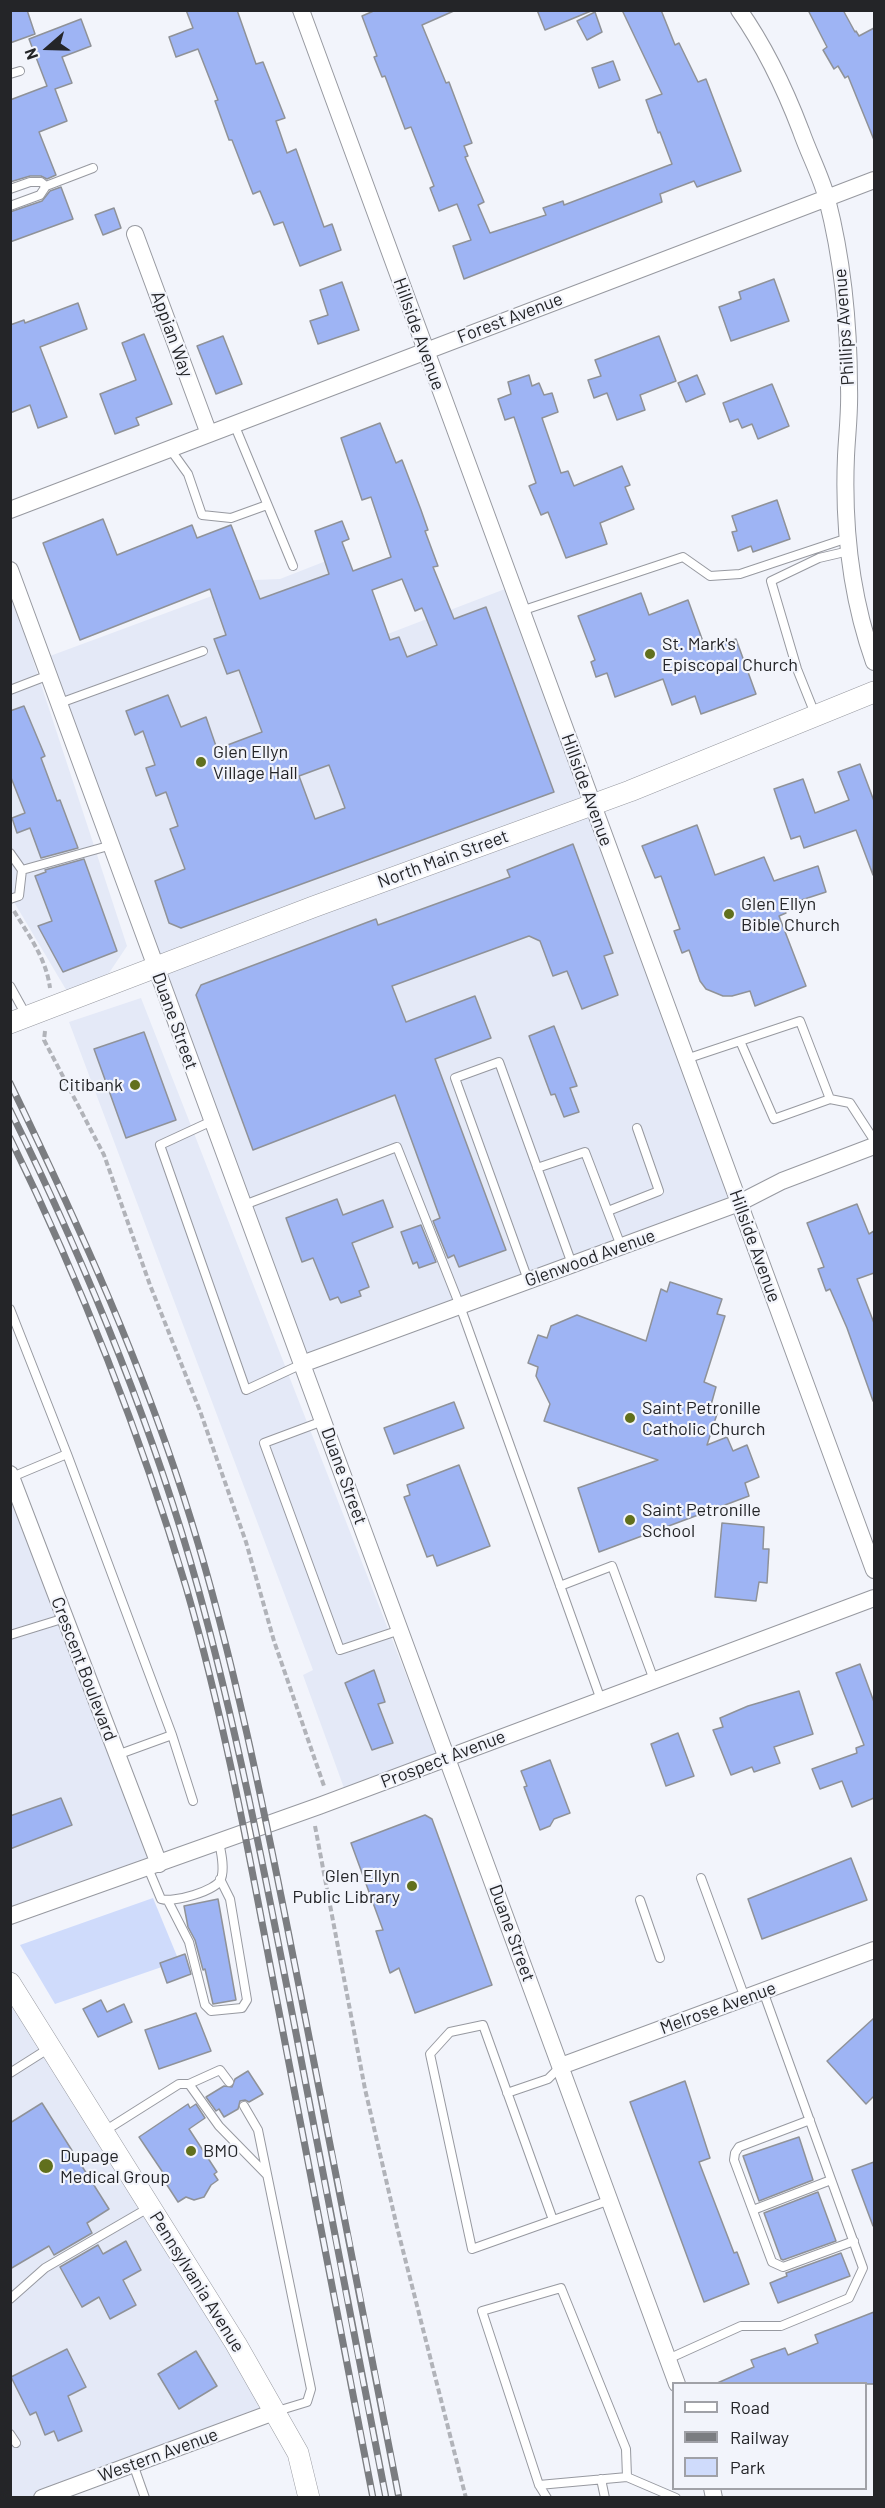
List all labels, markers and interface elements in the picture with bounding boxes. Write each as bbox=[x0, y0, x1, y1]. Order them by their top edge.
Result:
north arrow bbox=[18, 18, 78, 78]
text: N bbox=[20, 46, 41, 63]
street label: Phillips Avenue bbox=[829, 268, 859, 386]
street label: Hillside Avenue bbox=[389, 275, 449, 393]
street label: Appian Way bbox=[146, 288, 198, 380]
street label: Forest Avenue bbox=[454, 288, 566, 348]
place label: St. Mark's Episcopal Church bbox=[662, 633, 798, 676]
marker: St. Mark's Episcopal Church bbox=[643, 647, 657, 661]
street label: Hillside Avenue bbox=[557, 731, 617, 849]
place label: Glen Ellyn Village Hall bbox=[213, 741, 298, 783]
marker: Glen Ellyn Village Hall bbox=[194, 755, 208, 769]
street label: North Main Street bbox=[375, 825, 511, 893]
place label: Glen Ellyn Bible Church bbox=[741, 893, 840, 936]
marker: Glen Ellyn Bible Church bbox=[722, 907, 736, 921]
street label: Duane Street bbox=[147, 970, 203, 1072]
place label: Citibank bbox=[59, 1074, 123, 1096]
marker: Citibank bbox=[128, 1078, 142, 1092]
street label: Hillside Avenue bbox=[725, 1187, 785, 1305]
street label: Glenwood Avenue bbox=[522, 1224, 658, 1292]
place label: Saint Petronille Catholic Church bbox=[642, 1397, 765, 1440]
marker: Saint Petronille Catholic Church bbox=[623, 1411, 637, 1425]
street label: Duane Street bbox=[316, 1425, 372, 1527]
place label: Saint Petronille School bbox=[642, 1499, 761, 1541]
marker: Saint Petronille School bbox=[623, 1513, 637, 1527]
street label: Crescent Boulevard bbox=[47, 1594, 121, 1744]
street label: Prospect Avenue bbox=[378, 1725, 508, 1793]
place label: Glen Ellyn Public Library bbox=[292, 1865, 400, 1908]
marker: Glen Ellyn Public Library bbox=[405, 1879, 419, 1893]
street label: Duane Street bbox=[484, 1882, 540, 1984]
street label: Melrose Avenue bbox=[657, 1977, 779, 2039]
place label: BMO bbox=[203, 2140, 238, 2162]
marker: BMO bbox=[184, 2144, 198, 2158]
place label: Dupage Medical Group bbox=[60, 2145, 170, 2188]
marker: Dupage Medical Group bbox=[37, 2157, 55, 2175]
street label: Pennsylvania Avenue bbox=[145, 2208, 249, 2356]
legend bbox=[672, 2382, 867, 2490]
text: Road bbox=[730, 2396, 770, 2418]
street label: Western Avenue bbox=[95, 2423, 221, 2487]
text: Railway bbox=[730, 2426, 789, 2448]
text: Park bbox=[730, 2456, 765, 2478]

